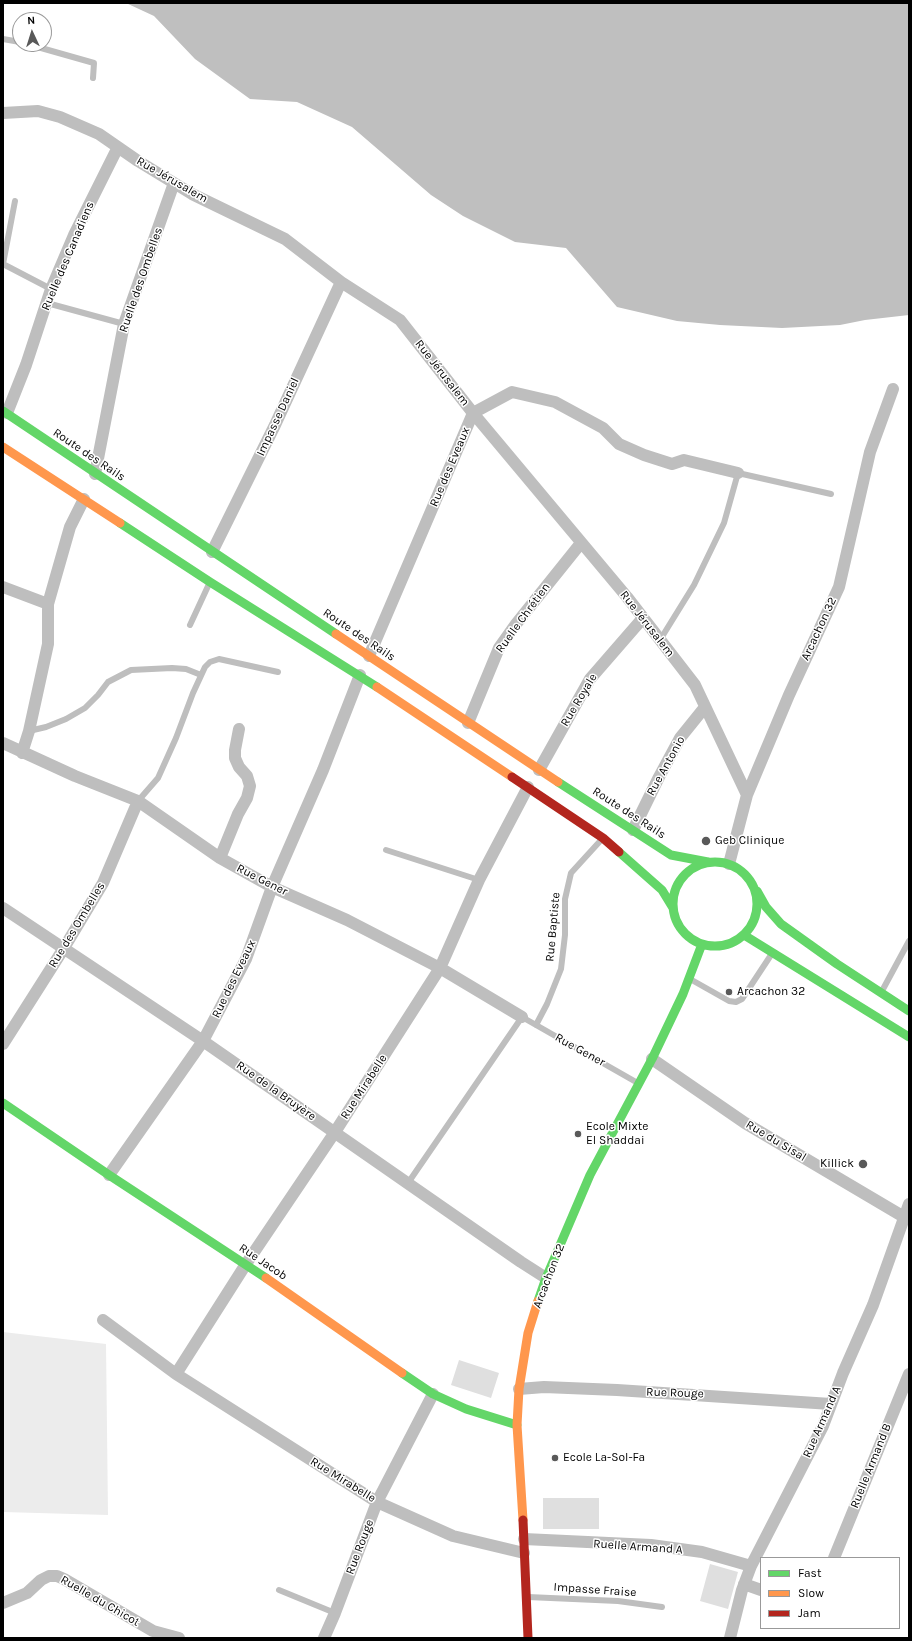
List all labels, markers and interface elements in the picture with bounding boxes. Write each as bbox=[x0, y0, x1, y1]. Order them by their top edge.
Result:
north arrow bbox=[12, 12, 52, 52]
text: N bbox=[27, 14, 36, 27]
street label: Rue Jérusalem bbox=[134, 154, 210, 206]
street label: Ruelle des Canadiens bbox=[38, 199, 98, 313]
street label: Ruelle des Ombelles bbox=[116, 225, 166, 335]
street label: Rue Jérusalem bbox=[412, 337, 472, 409]
street label: Impasse Daniel bbox=[254, 376, 302, 458]
street label: Route des Rails bbox=[50, 425, 128, 485]
street label: Rue des Eveaux bbox=[427, 425, 473, 509]
street label: Ruelle Chrétien bbox=[493, 580, 553, 656]
street label: Rue Jérusalem bbox=[617, 588, 677, 660]
street label: Arcachon 32 bbox=[798, 595, 840, 663]
street label: Route des Rails bbox=[320, 605, 398, 665]
street label: Rue Royale bbox=[558, 671, 600, 729]
street label: Rue Antonio bbox=[644, 734, 688, 798]
street label: Route des Rails bbox=[590, 784, 668, 842]
place label: Geb Clinique bbox=[715, 834, 784, 848]
marker: Geb Clinique bbox=[700, 835, 712, 847]
street label: Rue Gener bbox=[234, 861, 290, 899]
street label: Rue des Ombelles bbox=[46, 880, 108, 970]
street label: Rue Baptiste bbox=[543, 892, 563, 962]
street label: Rue des Eveaux bbox=[209, 938, 259, 1020]
place label: Arcachon 32 bbox=[737, 985, 805, 999]
marker: Arcachon 32 bbox=[724, 987, 734, 997]
street label: Rue Gener bbox=[552, 1030, 608, 1070]
street label: Rue Mirabelle bbox=[338, 1052, 390, 1122]
street label: Rue de la Bruyère bbox=[233, 1058, 319, 1124]
street label: Rue du Sisal bbox=[743, 1117, 809, 1165]
place label: Ecole Mixte El Shaddai bbox=[586, 1120, 648, 1148]
marker: Ecole Mixte El Shaddai bbox=[573, 1129, 583, 1139]
place label: Killick bbox=[820, 1157, 854, 1171]
marker: Killick bbox=[857, 1158, 869, 1170]
street label: Rue Jacob bbox=[236, 1241, 290, 1283]
street label: Arcachon 32 bbox=[530, 1242, 568, 1310]
street label: Rue Armand A bbox=[800, 1384, 844, 1460]
street label: Rue Rouge bbox=[646, 1385, 704, 1401]
street label: Ruelle Armand B bbox=[847, 1421, 895, 1511]
place label: Ecole La-Sol-Fa bbox=[563, 1451, 645, 1465]
marker: Ecole La-Sol-Fa bbox=[550, 1453, 560, 1463]
street label: Rue Mirabelle bbox=[308, 1454, 378, 1506]
street label: Rue Rouge bbox=[343, 1517, 377, 1577]
street label: Ruelle Armand A bbox=[593, 1537, 683, 1557]
legend bbox=[760, 1557, 900, 1629]
text: Fast bbox=[798, 1566, 821, 1580]
street label: Ruelle du Chicot bbox=[58, 1572, 142, 1630]
street label: Impasse Fraise bbox=[553, 1580, 637, 1600]
text: Slow bbox=[798, 1586, 824, 1600]
text: Jam bbox=[798, 1606, 821, 1620]

